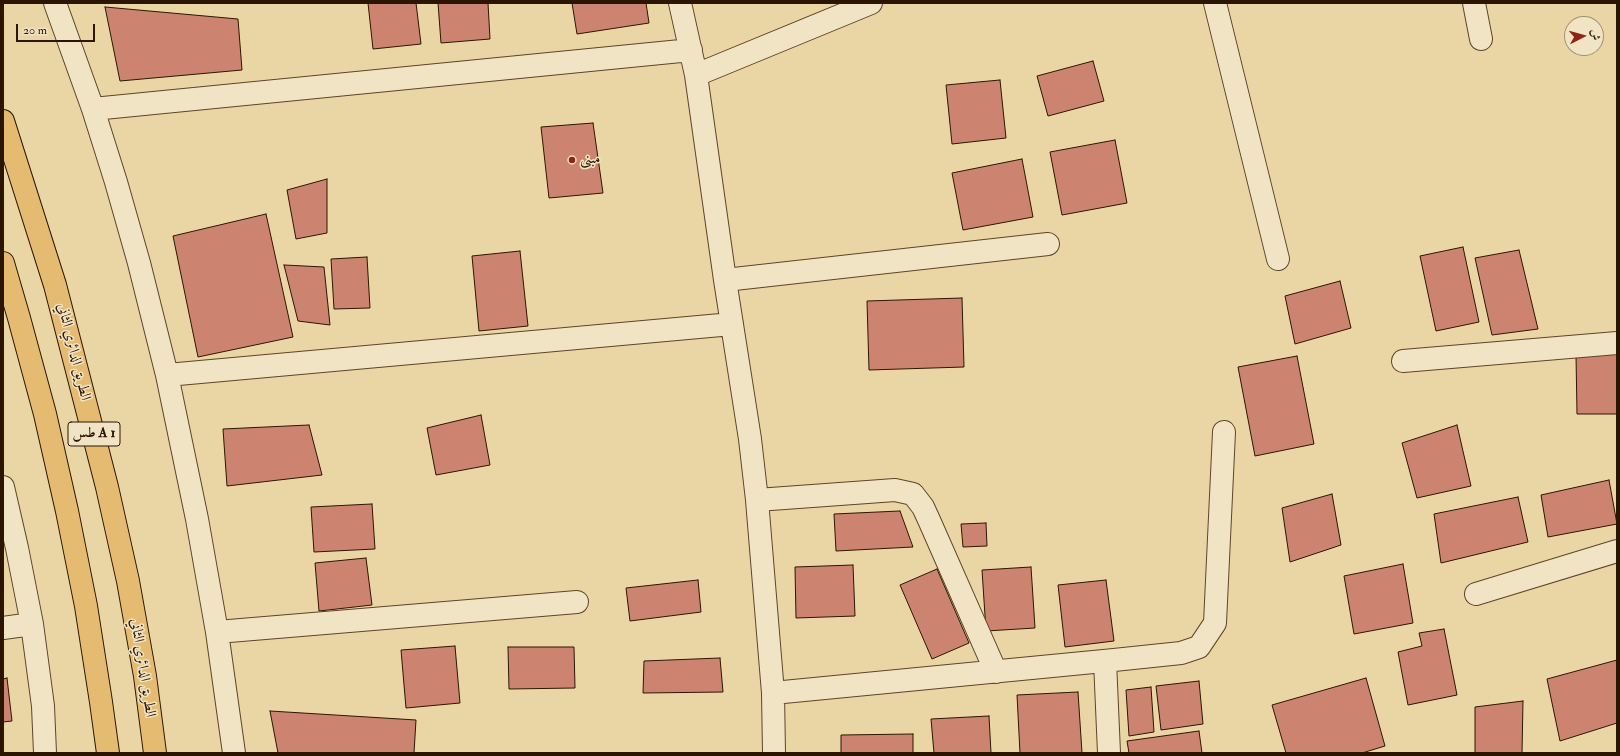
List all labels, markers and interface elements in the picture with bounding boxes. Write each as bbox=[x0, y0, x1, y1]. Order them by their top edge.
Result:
scale bar bbox=[18, 16, 97, 42]
north arrow bbox=[1564, 16, 1604, 56]
text: 20 m bbox=[23, 23, 47, 38]
text: ش bbox=[1588, 29, 1602, 41]
place label: مبنى bbox=[580, 151, 600, 169]
marker: مبنى bbox=[567, 155, 577, 165]
street label: الطريق الدائري الثاني bbox=[52, 301, 94, 403]
road number: طس A 1 bbox=[68, 422, 120, 446]
street label: الطريق الدائري الثاني bbox=[125, 617, 159, 719]

